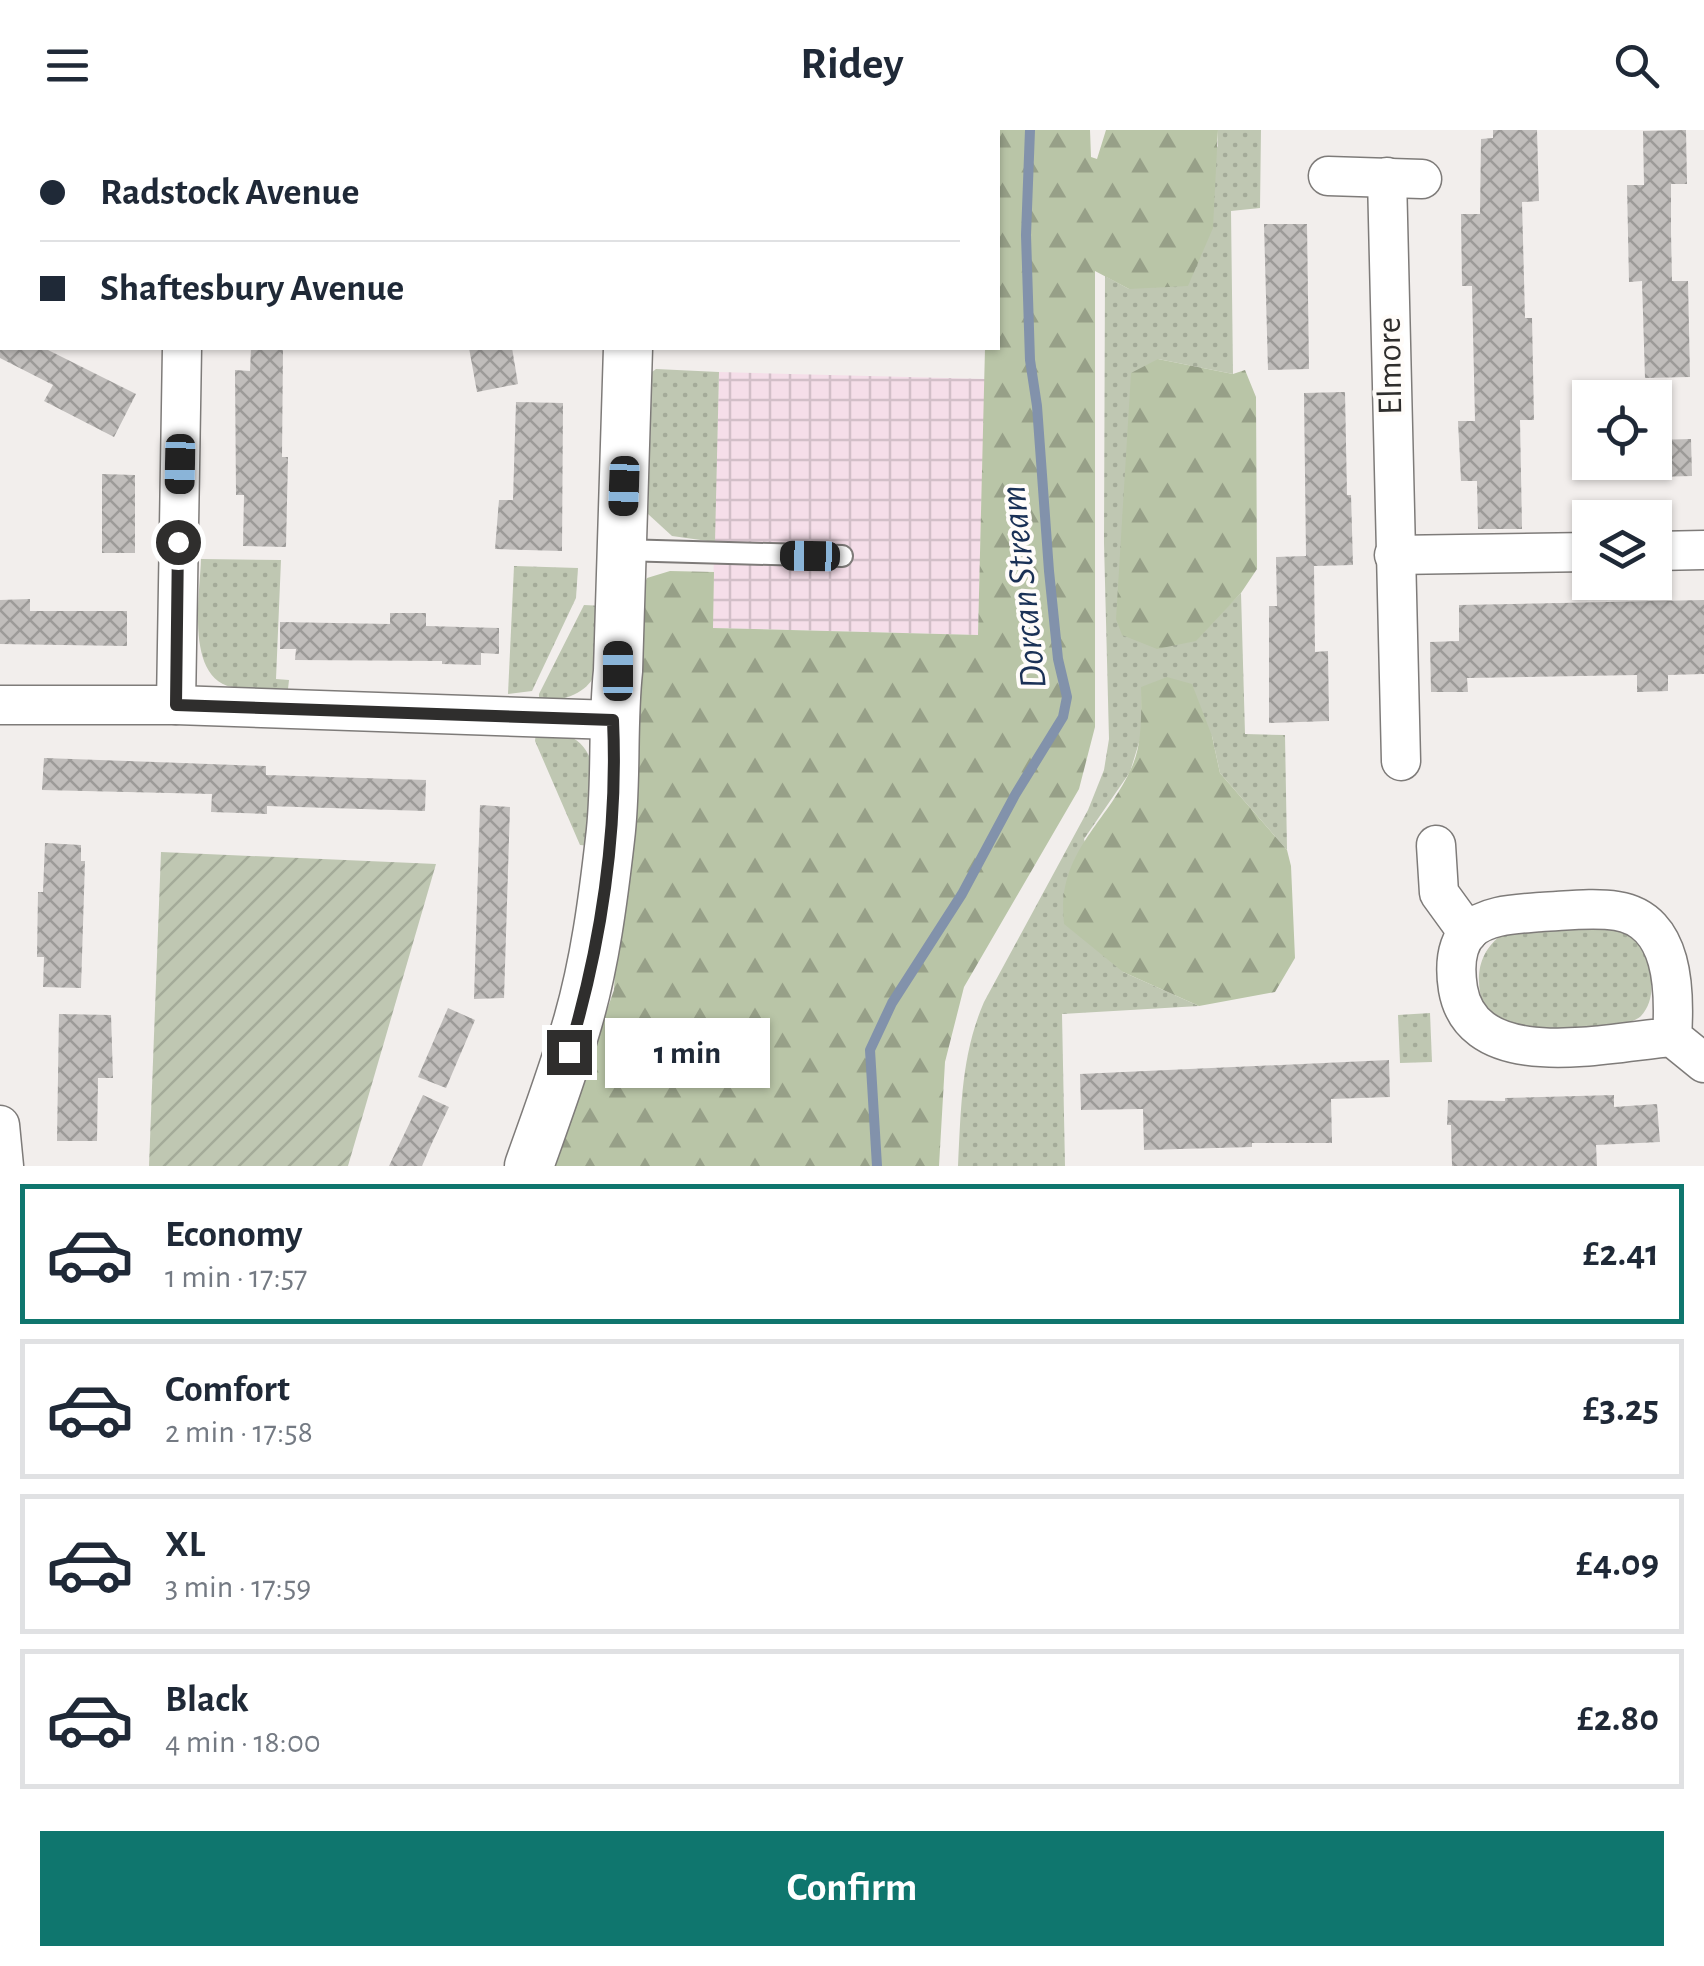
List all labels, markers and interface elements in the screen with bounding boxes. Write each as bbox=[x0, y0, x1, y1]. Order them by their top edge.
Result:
icon: menu bbox=[40, 38, 95, 93]
icon: search bbox=[1609, 38, 1664, 93]
text: Ridey bbox=[800, 42, 904, 87]
text: Radstock Avenue bbox=[100, 174, 359, 212]
text: Shaftesbury Avenue bbox=[100, 270, 404, 308]
street label: Elmore bbox=[1372, 317, 1408, 415]
map controls bbox=[1572, 380, 1672, 600]
button: locate bbox=[1572, 380, 1672, 480]
car bbox=[164, 434, 196, 494]
car bbox=[608, 455, 640, 517]
water label: Dorcan Stream bbox=[994, 483, 1054, 691]
button: layers bbox=[1572, 500, 1672, 600]
route start bbox=[156, 520, 201, 565]
car bbox=[780, 540, 840, 572]
car bbox=[603, 641, 633, 701]
callout: 1 min bbox=[604, 1017, 769, 1087]
route end bbox=[547, 1030, 592, 1075]
text: 1 min bbox=[654, 1037, 721, 1069]
icon: car bbox=[45, 1209, 135, 1299]
text: Economy bbox=[165, 1216, 303, 1254]
text: £2.41 bbox=[1583, 1235, 1659, 1273]
text: 1 min · 17:57 bbox=[165, 1261, 307, 1293]
icon: car bbox=[45, 1364, 135, 1454]
text: Comfort bbox=[165, 1371, 290, 1409]
text: £3.25 bbox=[1583, 1390, 1659, 1428]
text: 2 min · 17:58 bbox=[165, 1416, 313, 1448]
icon: car bbox=[45, 1519, 135, 1609]
text: XL bbox=[165, 1526, 205, 1564]
text: £4.09 bbox=[1576, 1545, 1659, 1583]
text: 3 min · 17:59 bbox=[165, 1571, 311, 1603]
icon: car bbox=[45, 1674, 135, 1764]
text: Black bbox=[165, 1681, 249, 1719]
text: £2.80 bbox=[1577, 1700, 1659, 1738]
text: 4 min · 18:00 bbox=[165, 1726, 321, 1758]
button: Confirm bbox=[40, 1831, 1664, 1946]

